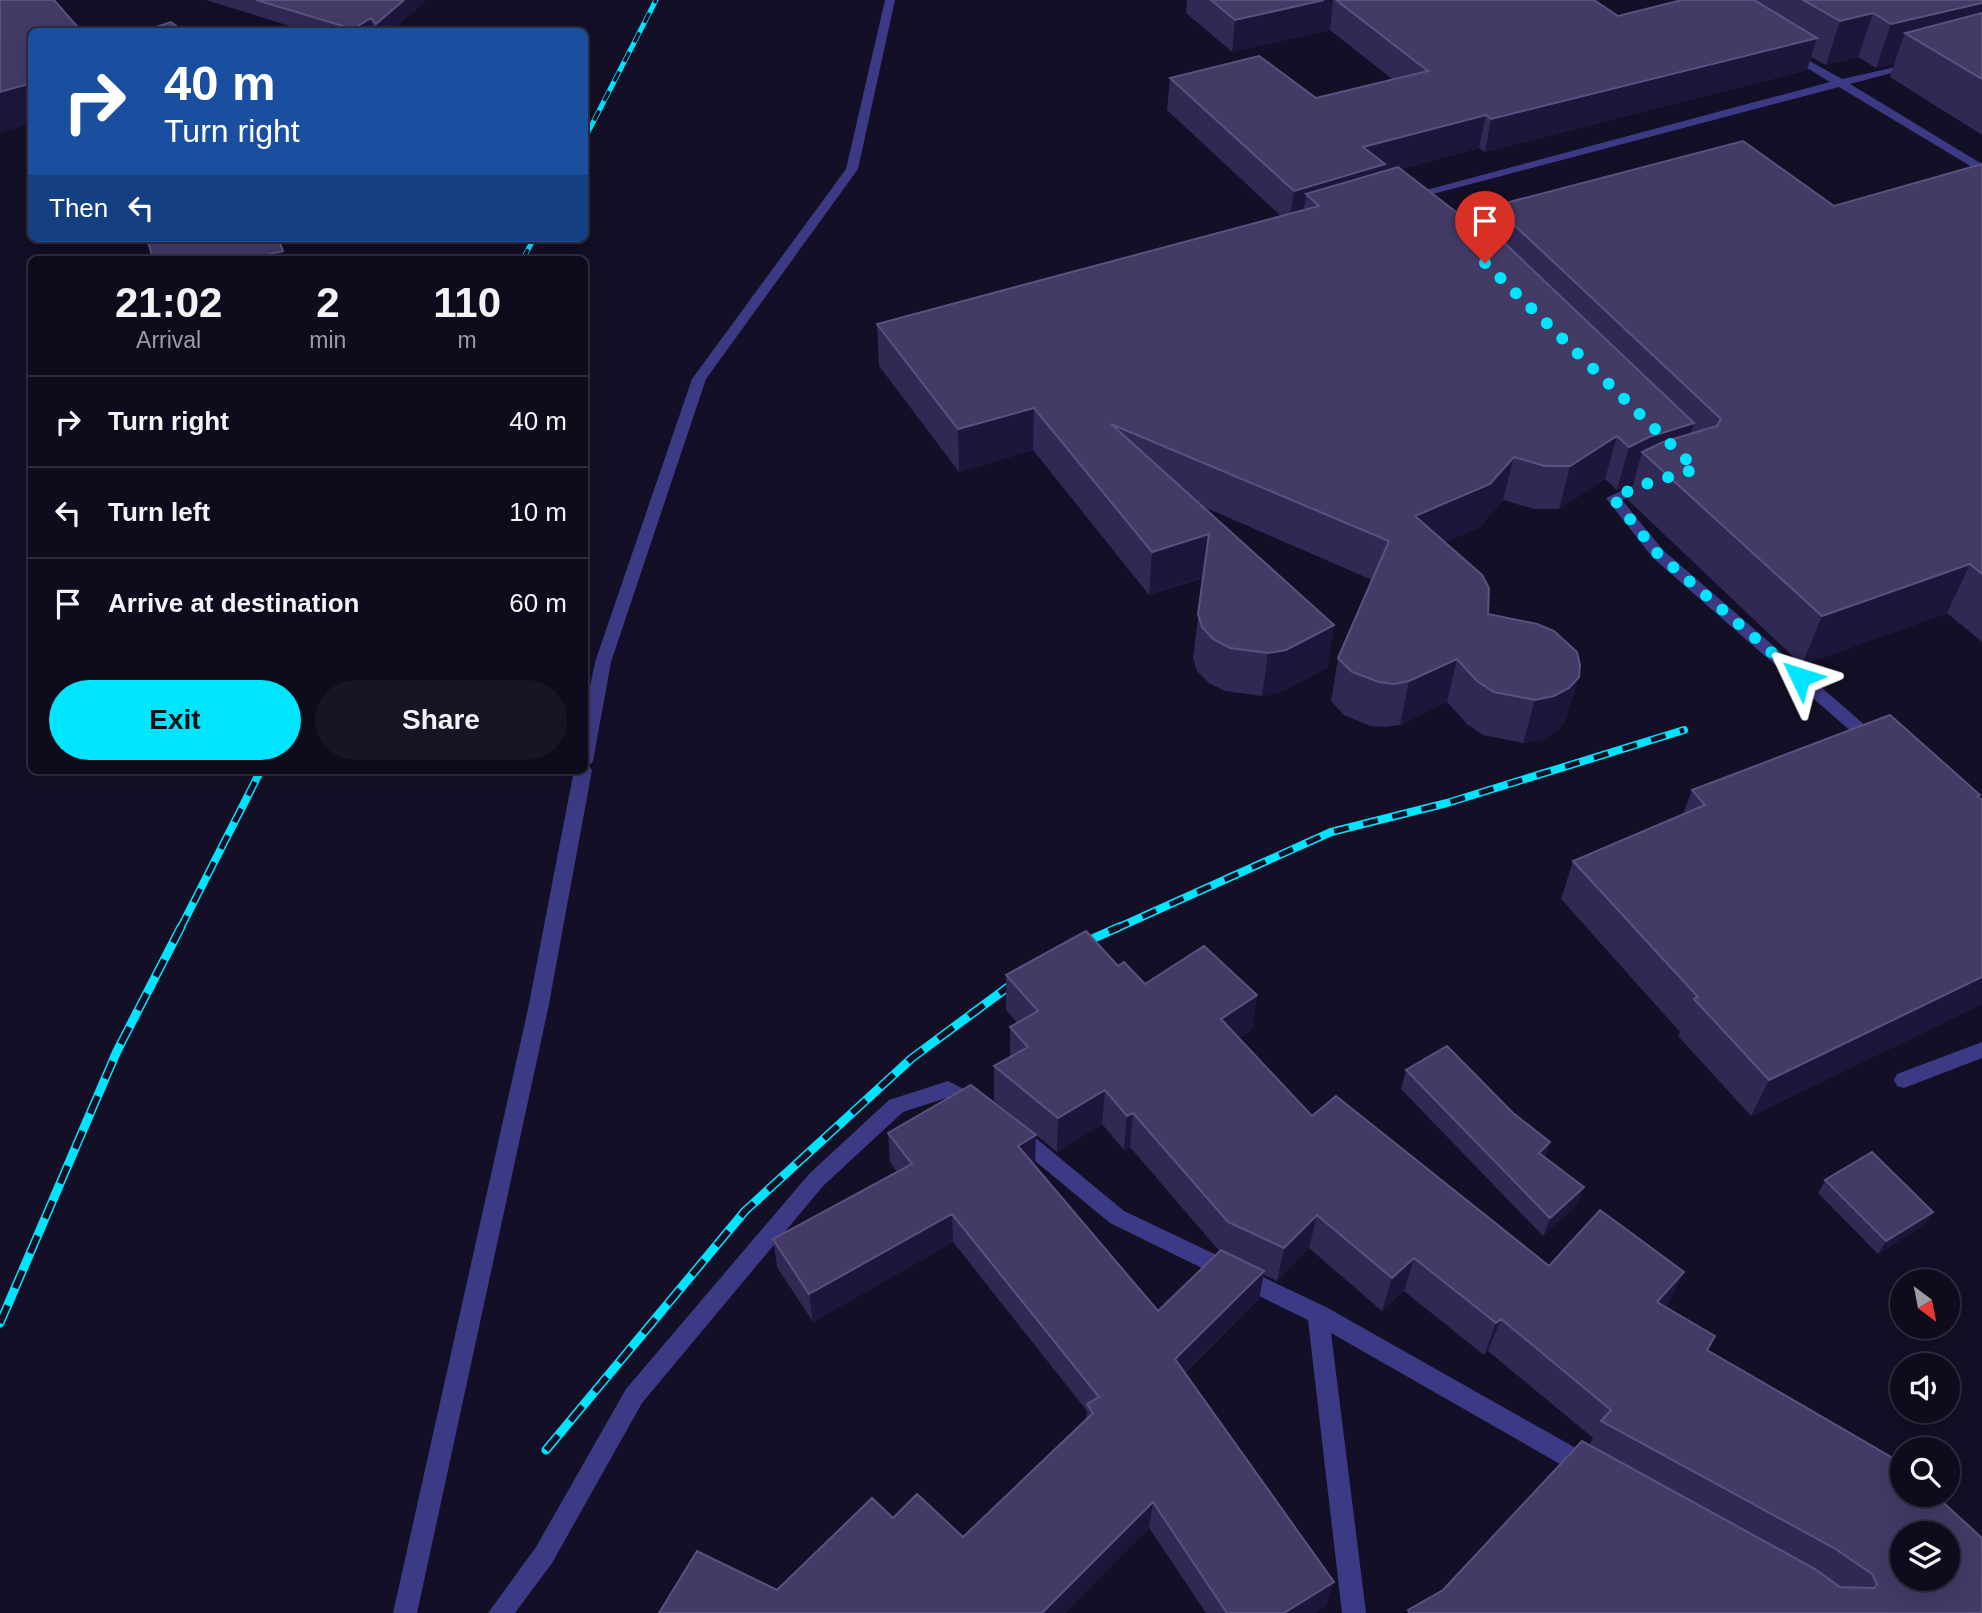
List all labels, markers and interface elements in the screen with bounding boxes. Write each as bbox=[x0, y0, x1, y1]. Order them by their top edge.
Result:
icon: right bbox=[49, 56, 140, 147]
text: 40 m bbox=[164, 56, 276, 110]
text: Turn right bbox=[164, 113, 300, 149]
icon: left bbox=[122, 189, 160, 227]
pin bbox=[1455, 191, 1515, 263]
text: Then bbox=[49, 193, 108, 223]
icon: arrive bbox=[1466, 202, 1504, 240]
text: 21:02 bbox=[115, 279, 222, 326]
text: 2 bbox=[316, 279, 340, 326]
text: 110 bbox=[433, 279, 501, 326]
text: Arrival bbox=[136, 327, 201, 353]
text: min bbox=[309, 327, 346, 353]
text: m bbox=[458, 327, 477, 353]
icon: right bbox=[49, 403, 87, 441]
text: Turn right bbox=[108, 406, 229, 436]
text: 40 m bbox=[509, 406, 567, 436]
icon: left bbox=[49, 494, 87, 532]
text: Turn left bbox=[108, 497, 210, 527]
text: 10 m bbox=[509, 497, 567, 527]
icon: arrive bbox=[49, 585, 87, 623]
text: Arrive at destination bbox=[108, 588, 359, 618]
text: 60 m bbox=[509, 588, 567, 618]
position arrow bbox=[1763, 640, 1837, 714]
button: Exit bbox=[49, 680, 301, 760]
button: Share bbox=[315, 680, 567, 760]
north arrow bbox=[1890, 1269, 1960, 1339]
map controls bbox=[1890, 1269, 1960, 1591]
button: sound bbox=[1890, 1353, 1960, 1423]
button: search bbox=[1890, 1437, 1960, 1507]
button: layers bbox=[1890, 1521, 1960, 1591]

